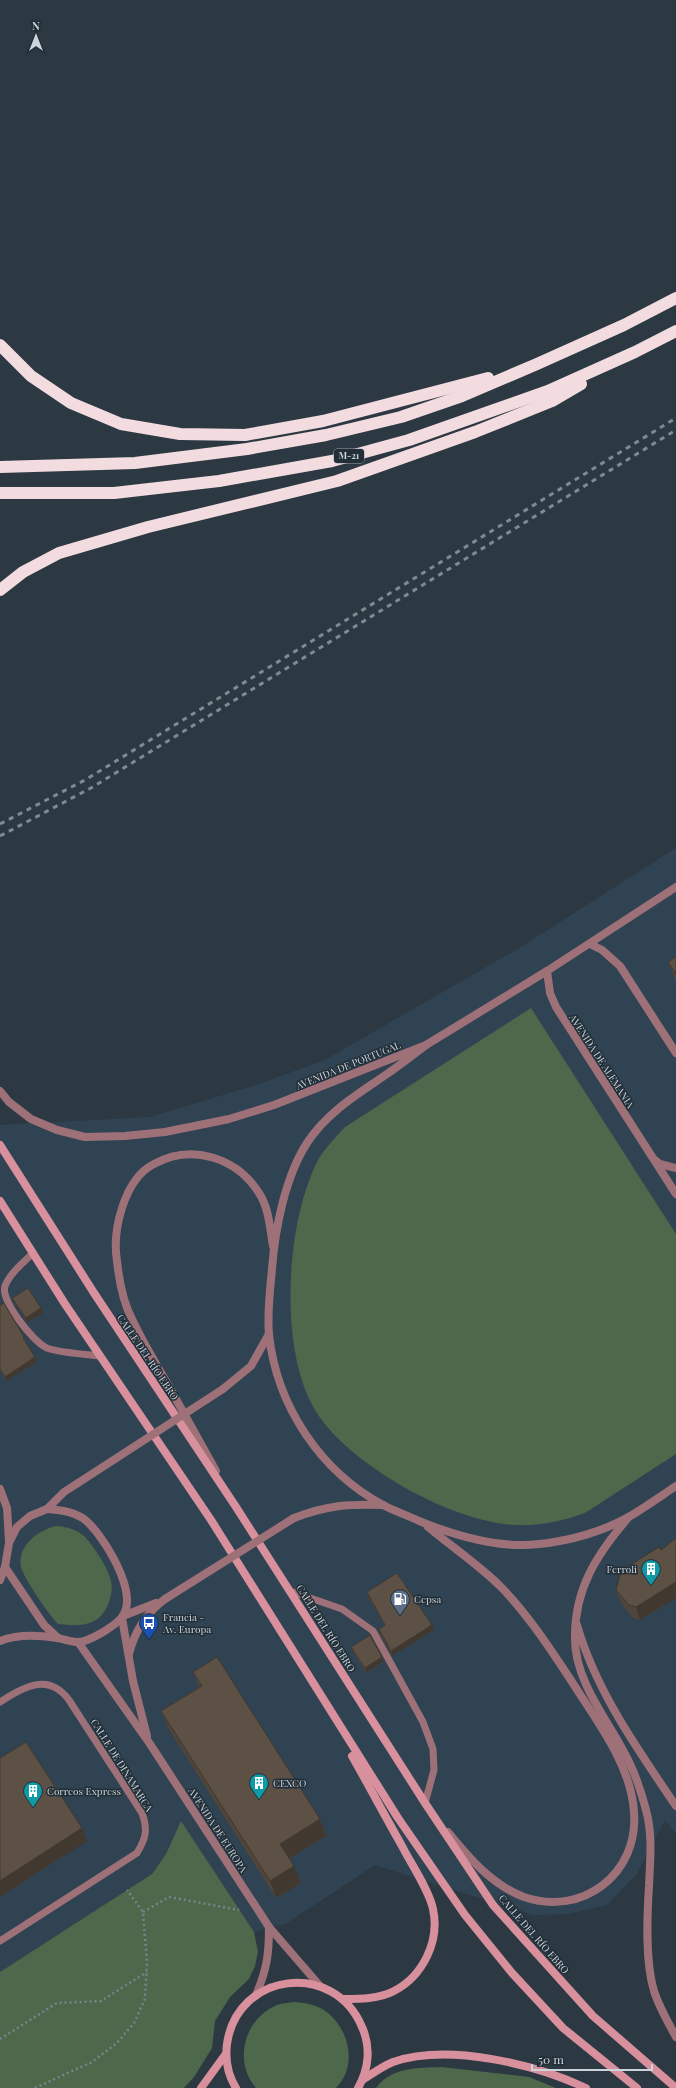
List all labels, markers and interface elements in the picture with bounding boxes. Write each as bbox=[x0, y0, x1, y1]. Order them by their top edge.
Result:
north arrow bbox=[16, 16, 56, 56]
text: N bbox=[32, 18, 40, 33]
road number: M-21 bbox=[334, 449, 364, 463]
street label: AVENIDA DE ALEMANIA bbox=[566, 1010, 638, 1111]
street label: AVENIDA DE PORTUGAL bbox=[293, 1038, 403, 1093]
street label: CALLE DEL RÍO EBRO bbox=[114, 1311, 182, 1403]
building icon: Ferroli bbox=[640, 1558, 662, 1586]
place label: Ferroli bbox=[607, 1562, 637, 1576]
street label: CALLE DEL RÍO EBRO bbox=[293, 1582, 359, 1674]
fuel station icon: Cepsa bbox=[389, 1588, 411, 1616]
place label: Cepsa bbox=[414, 1592, 441, 1606]
place label: Francia - Av. Europa bbox=[162, 1610, 211, 1636]
bus stop icon: Francia - Av. Europa bbox=[138, 1612, 160, 1640]
street label: CALLE DE DINAMARCA bbox=[88, 1716, 157, 1815]
building icon: CEXCO bbox=[248, 1772, 270, 1800]
place label: CEXCO bbox=[273, 1776, 306, 1790]
building icon: Correos Express bbox=[22, 1780, 44, 1808]
place label: Correos Express bbox=[47, 1784, 121, 1798]
street label: AVENIDA DE EUROPA bbox=[185, 1784, 251, 1876]
street label: CALLE DEL RÍO EBRO bbox=[496, 1891, 572, 1977]
scale bar bbox=[532, 2046, 652, 2072]
text: 50 m bbox=[538, 2051, 564, 2067]

